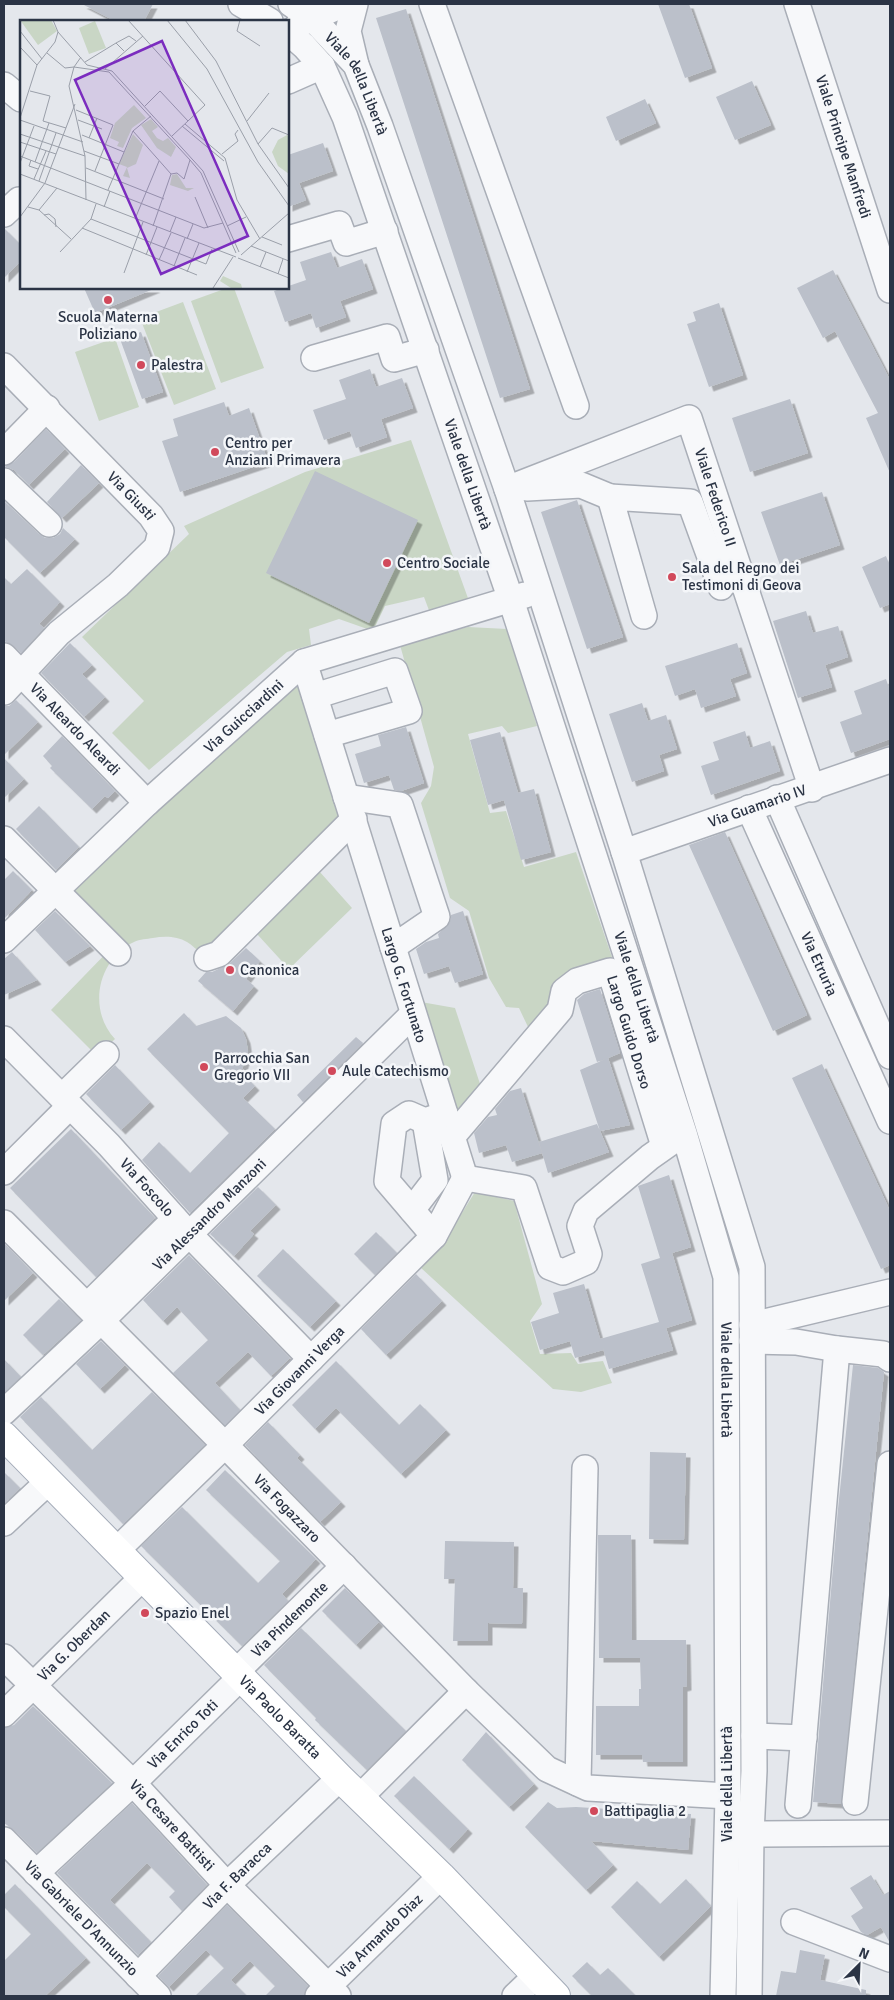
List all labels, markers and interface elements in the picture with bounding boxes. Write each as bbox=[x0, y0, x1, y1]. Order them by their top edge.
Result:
inset map bbox=[20, 20, 289, 289]
street label: Viale della Libertà bbox=[321, 28, 391, 137]
street label: Viale Principe Manfredi bbox=[812, 73, 875, 221]
marker: Scuola Materna Poliziano bbox=[102, 294, 114, 306]
place label: Scuola Materna Poliziano bbox=[58, 308, 158, 343]
place label: Palestra bbox=[151, 356, 203, 374]
marker: Palestra bbox=[135, 359, 147, 371]
street label: Viale della Libertà bbox=[440, 416, 495, 532]
place label: Centro per Anziani Primavera bbox=[225, 434, 341, 469]
marker: Centro per Anziani Primavera bbox=[209, 446, 221, 458]
street label: Viale Federico II bbox=[691, 446, 740, 549]
street label: Via Giusti bbox=[103, 468, 160, 523]
place label: Centro Sociale bbox=[397, 554, 490, 572]
marker: Centro Sociale bbox=[381, 557, 393, 569]
place label: Sala del Regno dei Testimoni di Geova bbox=[682, 559, 801, 594]
marker: Sala del Regno dei Testimoni di Geova bbox=[666, 571, 678, 583]
street label: Via Guicciardini bbox=[200, 676, 287, 757]
street label: Via Aleardo Aleardi bbox=[26, 679, 124, 779]
street label: Via Guamario IV bbox=[706, 780, 809, 831]
street label: Largo G. Fortunato bbox=[377, 925, 430, 1045]
street label: Viale della Libertà bbox=[610, 929, 663, 1045]
street label: Via Etruria bbox=[797, 929, 841, 999]
place label: Canonica bbox=[240, 961, 299, 979]
marker: Canonica bbox=[224, 964, 236, 976]
street label: Largo Guido Dorso bbox=[603, 973, 655, 1091]
place label: Parrocchia San Gregorio VII bbox=[214, 1049, 310, 1084]
marker: Parrocchia San Gregorio VII bbox=[198, 1061, 210, 1073]
place label: Aule Catechismo bbox=[342, 1062, 449, 1080]
marker: Aule Catechismo bbox=[326, 1065, 338, 1077]
street label: Via Foscolo bbox=[116, 1154, 178, 1220]
street label: Via Alessandro Manzoni bbox=[149, 1155, 270, 1274]
street label: Via Giovanni Verga bbox=[251, 1322, 348, 1419]
street label: Viale della Libertà bbox=[717, 1322, 736, 1438]
street label: Via Fogazzaro bbox=[250, 1471, 325, 1546]
street label: Via Pindemonte bbox=[247, 1578, 332, 1661]
place label: Spazio Enel bbox=[155, 1604, 229, 1622]
street label: Via G. Oberdan bbox=[34, 1605, 114, 1685]
marker: Spazio Enel bbox=[139, 1607, 151, 1619]
street label: Via Paolo Baratta bbox=[235, 1671, 325, 1763]
street label: Via Enrico Toti bbox=[144, 1696, 222, 1773]
street label: Viale della Libertà bbox=[718, 1726, 736, 1842]
street label: Via Cesare Battisti bbox=[126, 1776, 219, 1875]
place label: Battipaglia 2 bbox=[604, 1802, 686, 1820]
marker: Battipaglia 2 bbox=[588, 1805, 600, 1817]
street label: Via F. Baracca bbox=[199, 1839, 275, 1913]
street label: Via Gabriele D'Annunzio bbox=[21, 1857, 142, 1980]
street label: Via Armando Diaz bbox=[333, 1890, 427, 1982]
north arrow bbox=[834, 1940, 884, 1990]
text: N bbox=[856, 1944, 872, 1963]

